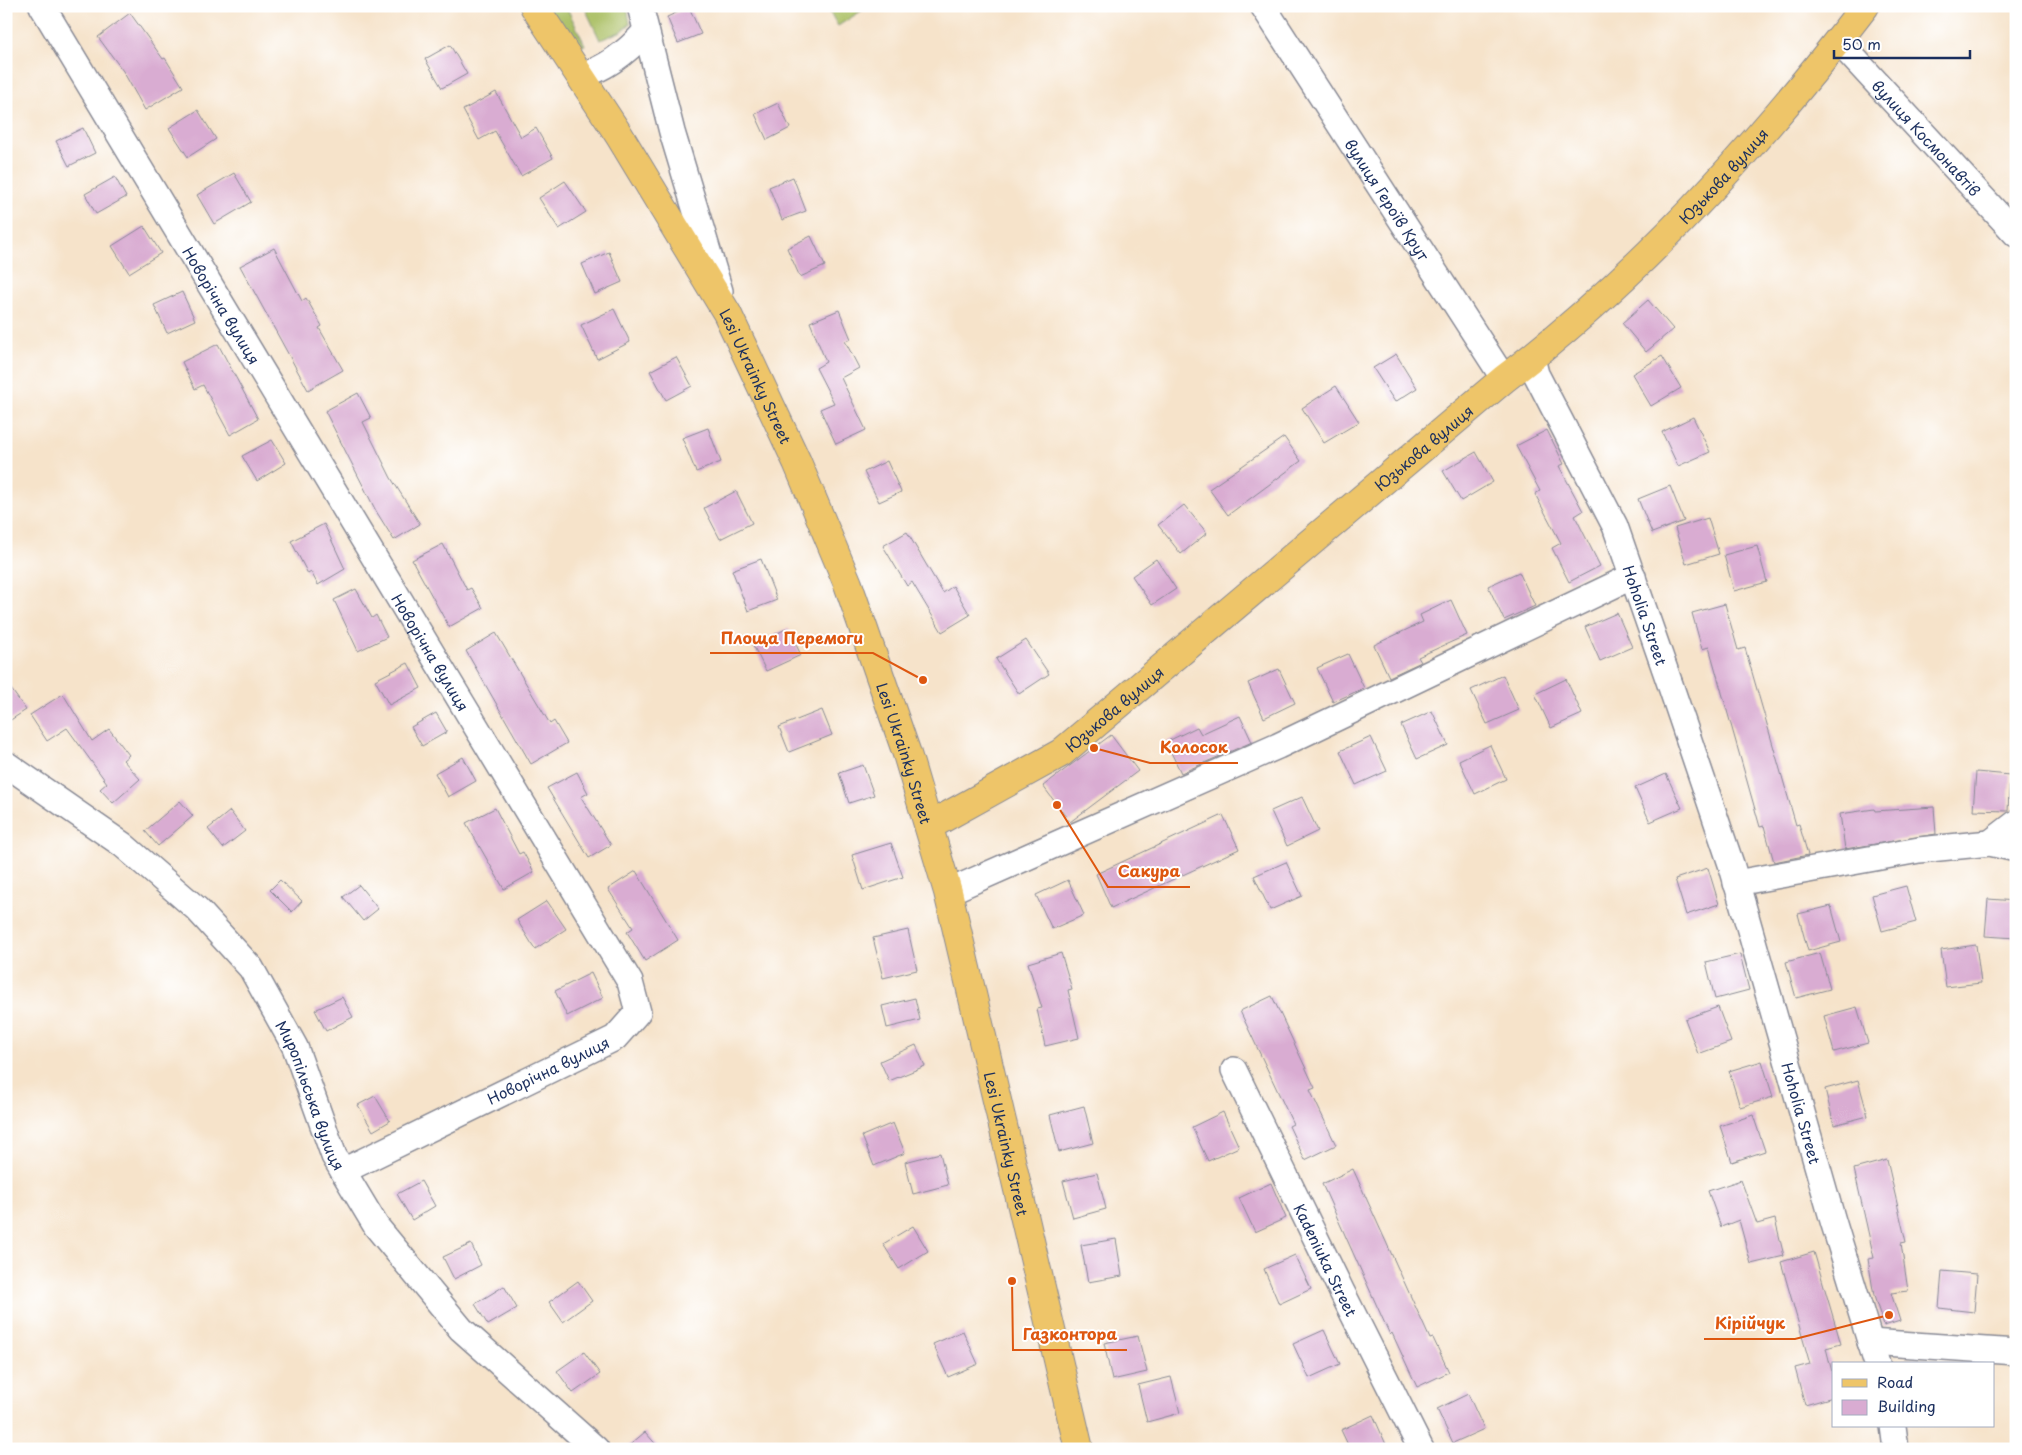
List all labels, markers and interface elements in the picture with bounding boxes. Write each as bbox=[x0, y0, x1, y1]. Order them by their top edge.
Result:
scale bar bbox=[1834, 28, 1971, 60]
text: 50 m bbox=[1842, 32, 1881, 55]
street label: вулиця Космонавтів bbox=[1867, 74, 1987, 201]
street label: Юзькова вулиця bbox=[1673, 122, 1773, 228]
street label: вулиця Героїв Крут bbox=[1340, 134, 1436, 265]
street label: Новорічна вулиця bbox=[178, 242, 266, 368]
street label: Lesi Ukrainky Street bbox=[715, 303, 798, 447]
street label: Юзькова вулиця bbox=[1369, 399, 1478, 496]
street label: Hoholia Street bbox=[1618, 562, 1674, 668]
street label: Новорічна вулиця bbox=[387, 589, 475, 715]
callout: Площа Перемоги bbox=[710, 622, 873, 653]
text: Площа Перемоги bbox=[721, 625, 863, 649]
street label: Юзькова вулиця bbox=[1059, 660, 1168, 757]
street label: Lesi Ukrainky Street bbox=[871, 679, 939, 826]
callout: Колосок bbox=[1150, 732, 1238, 763]
text: Колосок bbox=[1160, 734, 1229, 758]
callout: Сакура bbox=[1108, 856, 1190, 887]
text: Сакура bbox=[1118, 858, 1180, 882]
street label: Миропільська вулиця bbox=[271, 1016, 351, 1174]
street label: Новорічна вулиця bbox=[483, 1030, 613, 1110]
street label: Hoholia Street bbox=[1777, 1059, 1828, 1166]
street label: Lesi Ukrainky Street bbox=[979, 1069, 1035, 1218]
street label: Kadeniuka Street bbox=[1289, 1199, 1364, 1320]
callout: Кірійчук bbox=[1704, 1308, 1795, 1339]
text: Кірійчук bbox=[1715, 1310, 1786, 1334]
callout: Газконтора bbox=[1013, 1319, 1127, 1350]
text: Газконтора bbox=[1023, 1321, 1117, 1345]
legend bbox=[1832, 1362, 1994, 1428]
text: Road bbox=[1877, 1370, 1913, 1393]
text: Building bbox=[1877, 1394, 1936, 1417]

